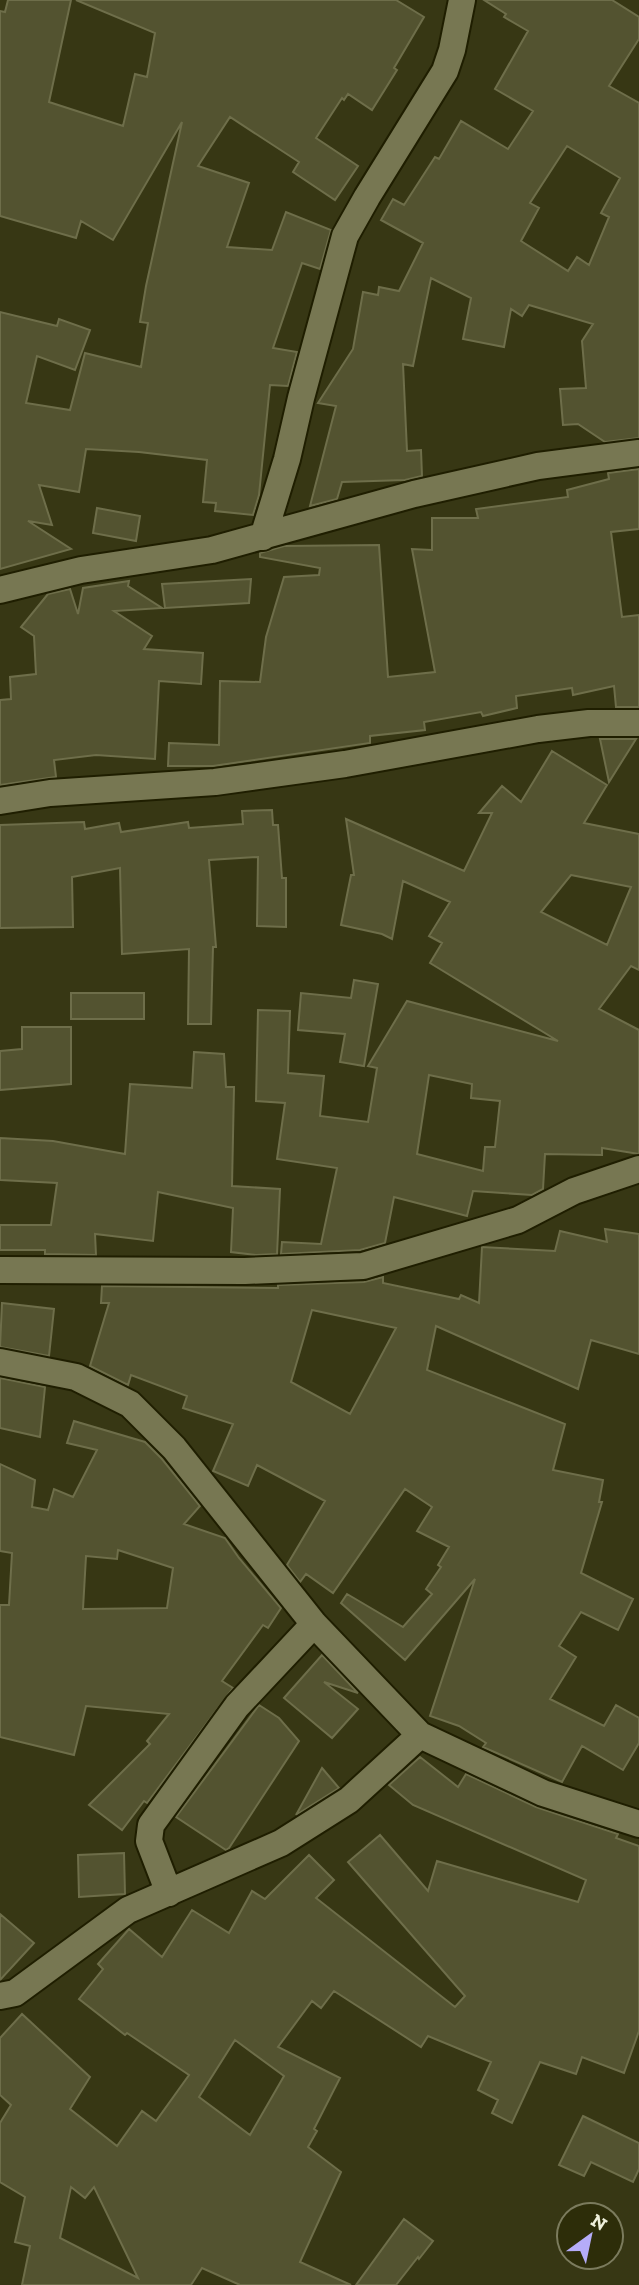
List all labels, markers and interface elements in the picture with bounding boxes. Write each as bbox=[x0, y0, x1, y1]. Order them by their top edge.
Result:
north arrow bbox=[555, 2201, 625, 2271]
text: N bbox=[587, 2209, 611, 2236]

